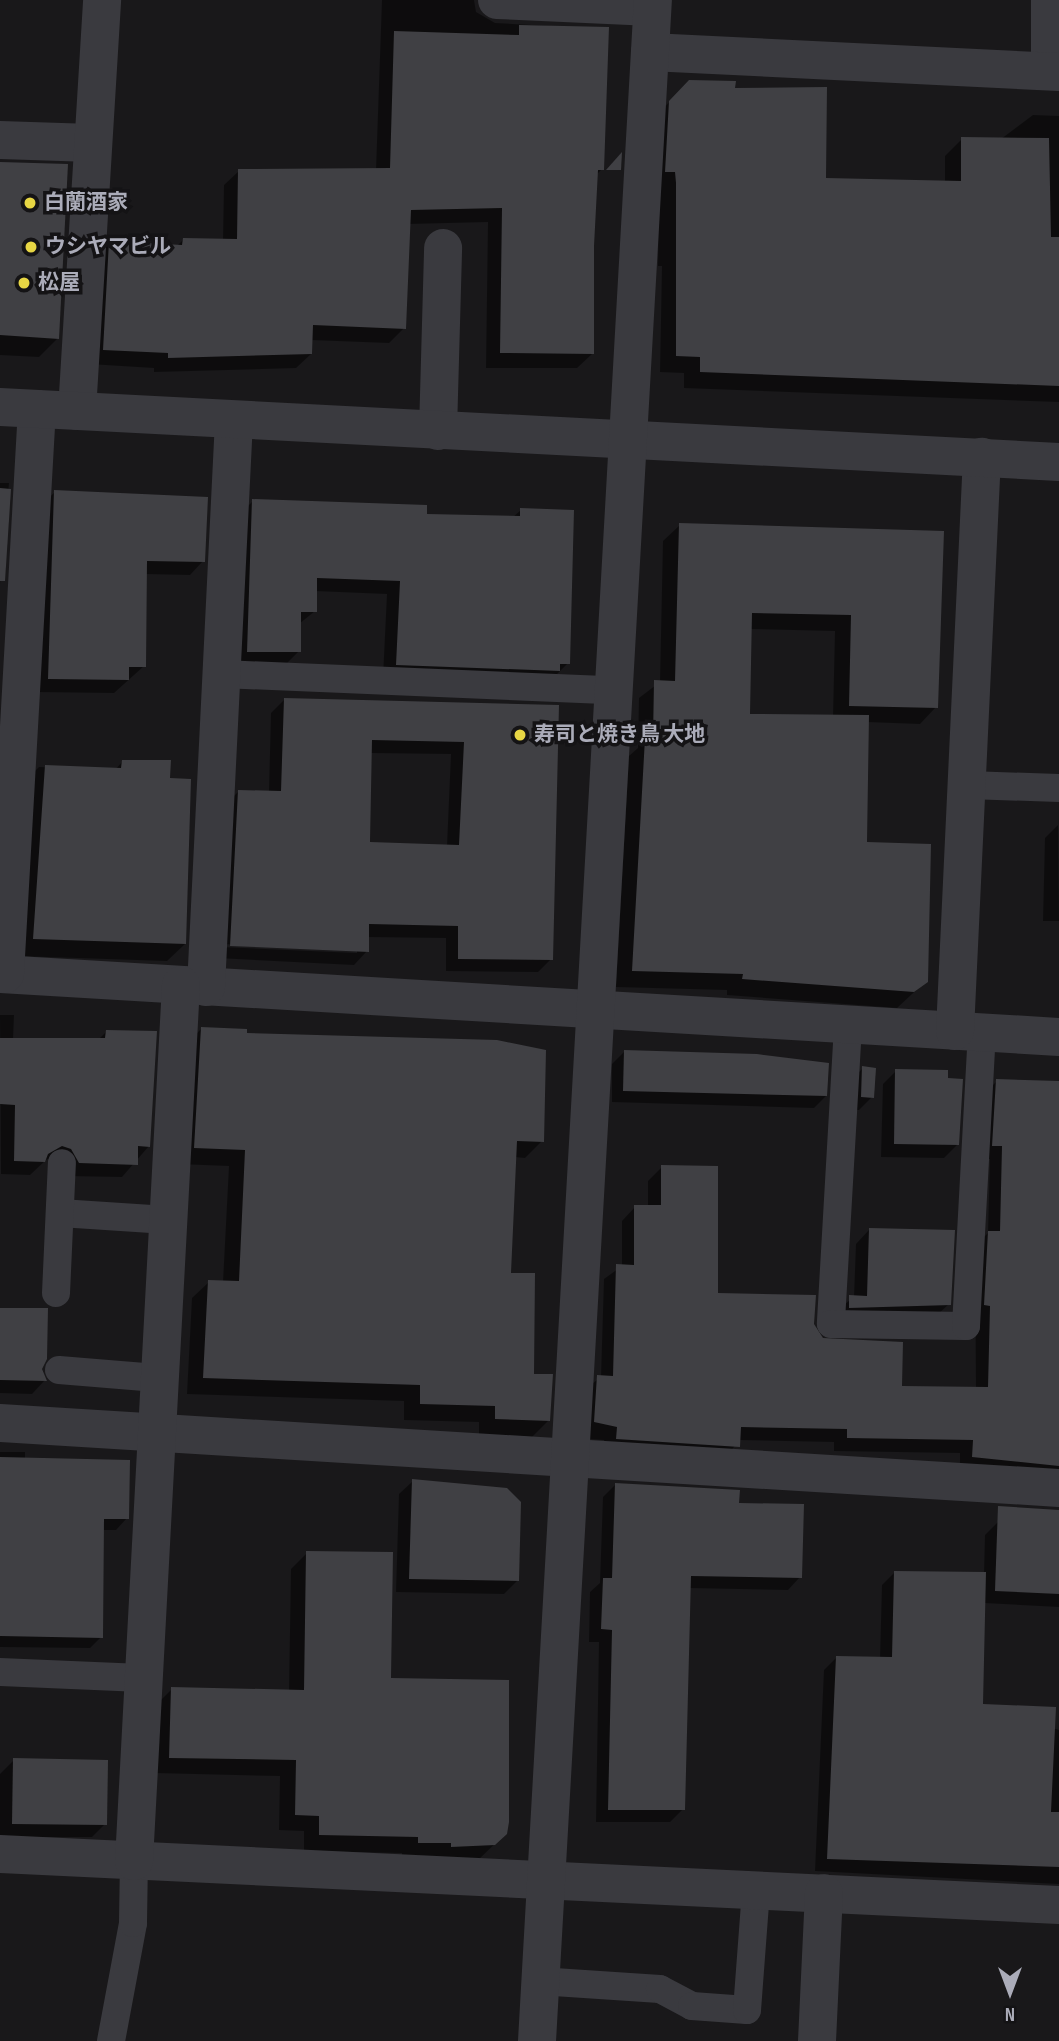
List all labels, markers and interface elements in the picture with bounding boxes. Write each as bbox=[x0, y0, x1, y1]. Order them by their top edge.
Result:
place label: 白蘭酒家 bbox=[44, 190, 128, 216]
marker: 白蘭酒家 bbox=[22, 195, 38, 211]
place label: ウシヤマビル bbox=[45, 234, 171, 260]
marker: ウシヤマビル bbox=[23, 239, 39, 255]
place label: 松屋 bbox=[38, 270, 80, 296]
marker: 松屋 bbox=[16, 275, 32, 291]
place label: 寿司と焼き鳥 大地 bbox=[534, 722, 705, 748]
marker: 寿司と焼き鳥 大地 bbox=[512, 727, 528, 743]
north arrow bbox=[975, 1957, 1045, 2027]
text: N bbox=[1005, 2002, 1015, 2025]

